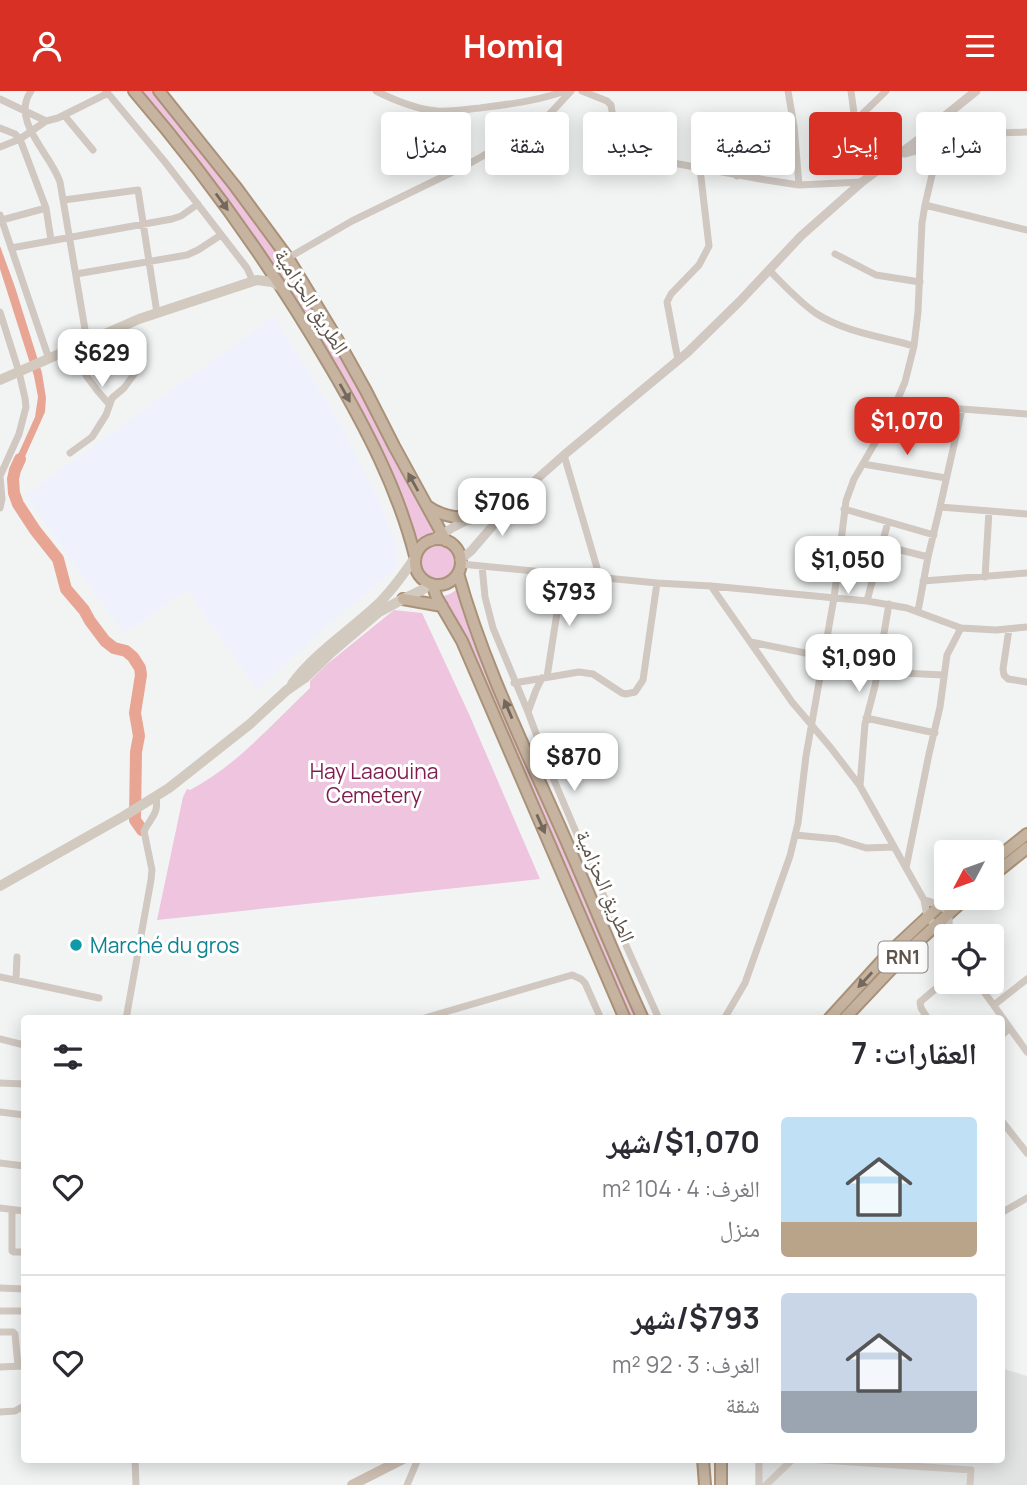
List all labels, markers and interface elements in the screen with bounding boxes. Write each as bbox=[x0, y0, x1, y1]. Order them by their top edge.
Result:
text: Homiq bbox=[463, 24, 564, 68]
icon: person bbox=[28, 27, 66, 65]
icon: menu bbox=[961, 27, 999, 65]
chip: منزل bbox=[381, 112, 471, 175]
chip: شقة bbox=[485, 112, 569, 175]
chip: جديد bbox=[583, 112, 677, 175]
chip: تصفية bbox=[691, 112, 795, 175]
chip: إيجار bbox=[809, 112, 902, 175]
chip: شراء bbox=[916, 112, 1006, 175]
one-way arrow bbox=[215, 193, 229, 211]
street label: الطريق الحزامية bbox=[268, 243, 356, 359]
pin: $629 bbox=[61, 329, 143, 389]
text: $629 bbox=[74, 336, 130, 368]
one-way arrow bbox=[339, 383, 351, 403]
pin: $1,070 bbox=[850, 397, 964, 457]
text: $1,070 bbox=[870, 404, 944, 436]
one-way arrow bbox=[407, 471, 419, 491]
pin: $706 bbox=[461, 479, 543, 538]
text: $706 bbox=[474, 485, 530, 517]
pin: $1,050 bbox=[791, 537, 905, 596]
text: $1,050 bbox=[811, 543, 885, 575]
pin: $793 bbox=[528, 568, 610, 628]
text: $793 bbox=[542, 575, 596, 607]
pin: $1,090 bbox=[802, 635, 916, 694]
text: $1,090 bbox=[821, 641, 897, 673]
one-way arrow bbox=[502, 699, 514, 719]
pin: $870 bbox=[533, 733, 615, 793]
text: $870 bbox=[546, 740, 602, 772]
park label: Hay Laaouina Cemetery bbox=[310, 757, 438, 809]
one-way arrow bbox=[536, 814, 547, 835]
street label: الطريق الحزامية bbox=[570, 825, 642, 947]
north arrow bbox=[934, 840, 1004, 910]
map controls bbox=[934, 840, 1004, 994]
button: locate bbox=[934, 924, 1004, 994]
place label: Marché du gros bbox=[90, 931, 240, 959]
marker: Marché du gros bbox=[68, 937, 84, 953]
road number: RN1 bbox=[878, 941, 928, 972]
one-way arrow bbox=[857, 971, 873, 988]
text: العقارات: 7 bbox=[851, 1032, 977, 1073]
icon: filters bbox=[49, 1038, 87, 1076]
text: $1,070/شهر bbox=[607, 1121, 760, 1162]
icon: home bbox=[837, 1145, 921, 1229]
icon: heart bbox=[49, 1168, 87, 1206]
text: الغرف: 4 · 104 m² bbox=[602, 1172, 760, 1204]
text: منزل bbox=[720, 1212, 760, 1244]
text: $793/شهر bbox=[631, 1297, 760, 1338]
icon: home bbox=[837, 1321, 921, 1405]
icon: heart bbox=[49, 1344, 87, 1382]
text: الغرف: 3 · 92 m² bbox=[612, 1348, 760, 1380]
text: شقة bbox=[726, 1388, 760, 1420]

